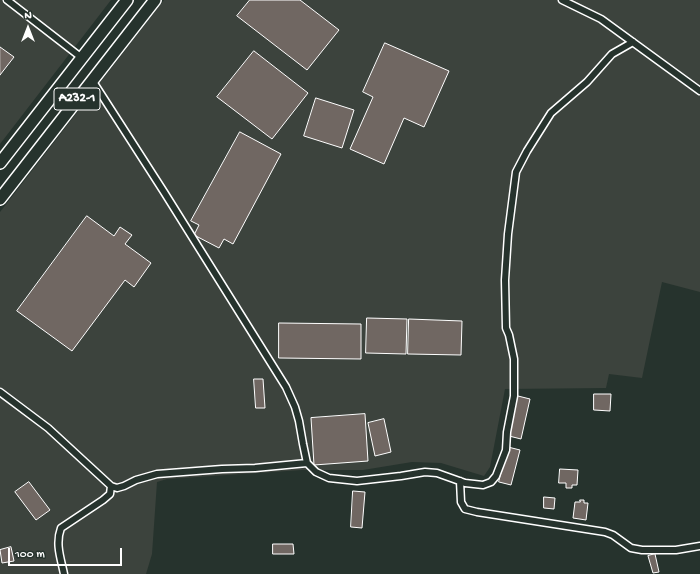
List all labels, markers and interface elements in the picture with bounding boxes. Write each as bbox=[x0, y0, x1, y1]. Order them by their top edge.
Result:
north arrow bbox=[8, 8, 48, 48]
text: N bbox=[24, 10, 32, 22]
road number: A232-1 bbox=[54, 88, 100, 110]
scale bar bbox=[10, 540, 124, 566]
text: 100 m bbox=[15, 548, 45, 562]

